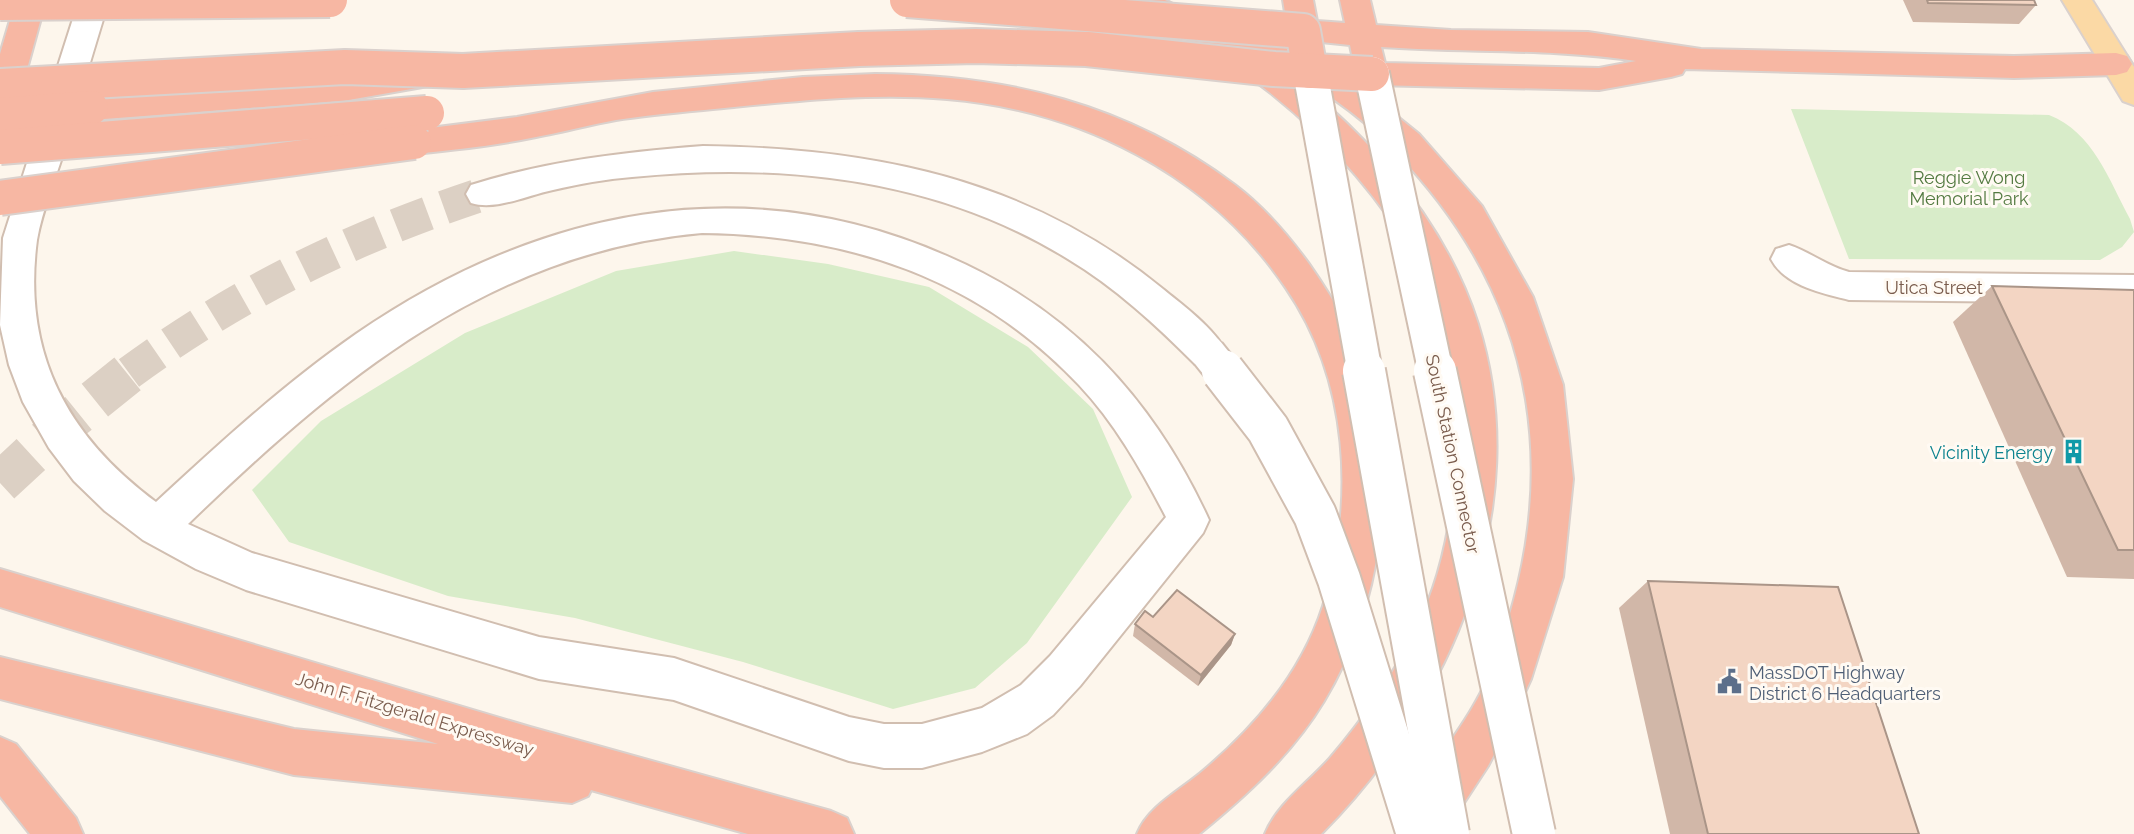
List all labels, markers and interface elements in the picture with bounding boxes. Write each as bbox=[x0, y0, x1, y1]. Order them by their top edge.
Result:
park label: Reggie Wong Memorial Park bbox=[1909, 167, 2029, 209]
street label: Utica Street bbox=[1885, 277, 1983, 298]
street label: South Station Connector bbox=[1422, 352, 1485, 556]
building icon: Vicinity Energy bbox=[2059, 438, 2087, 466]
place label: Vicinity Energy bbox=[1930, 442, 2053, 463]
place label: MassDOT Highway District 6 Headquarters bbox=[1749, 662, 1941, 704]
street label: John F. Fitzgerald Expressway bbox=[293, 668, 537, 760]
public building icon: MassDOT Highway District 6 Headquarters bbox=[1715, 668, 1743, 696]

